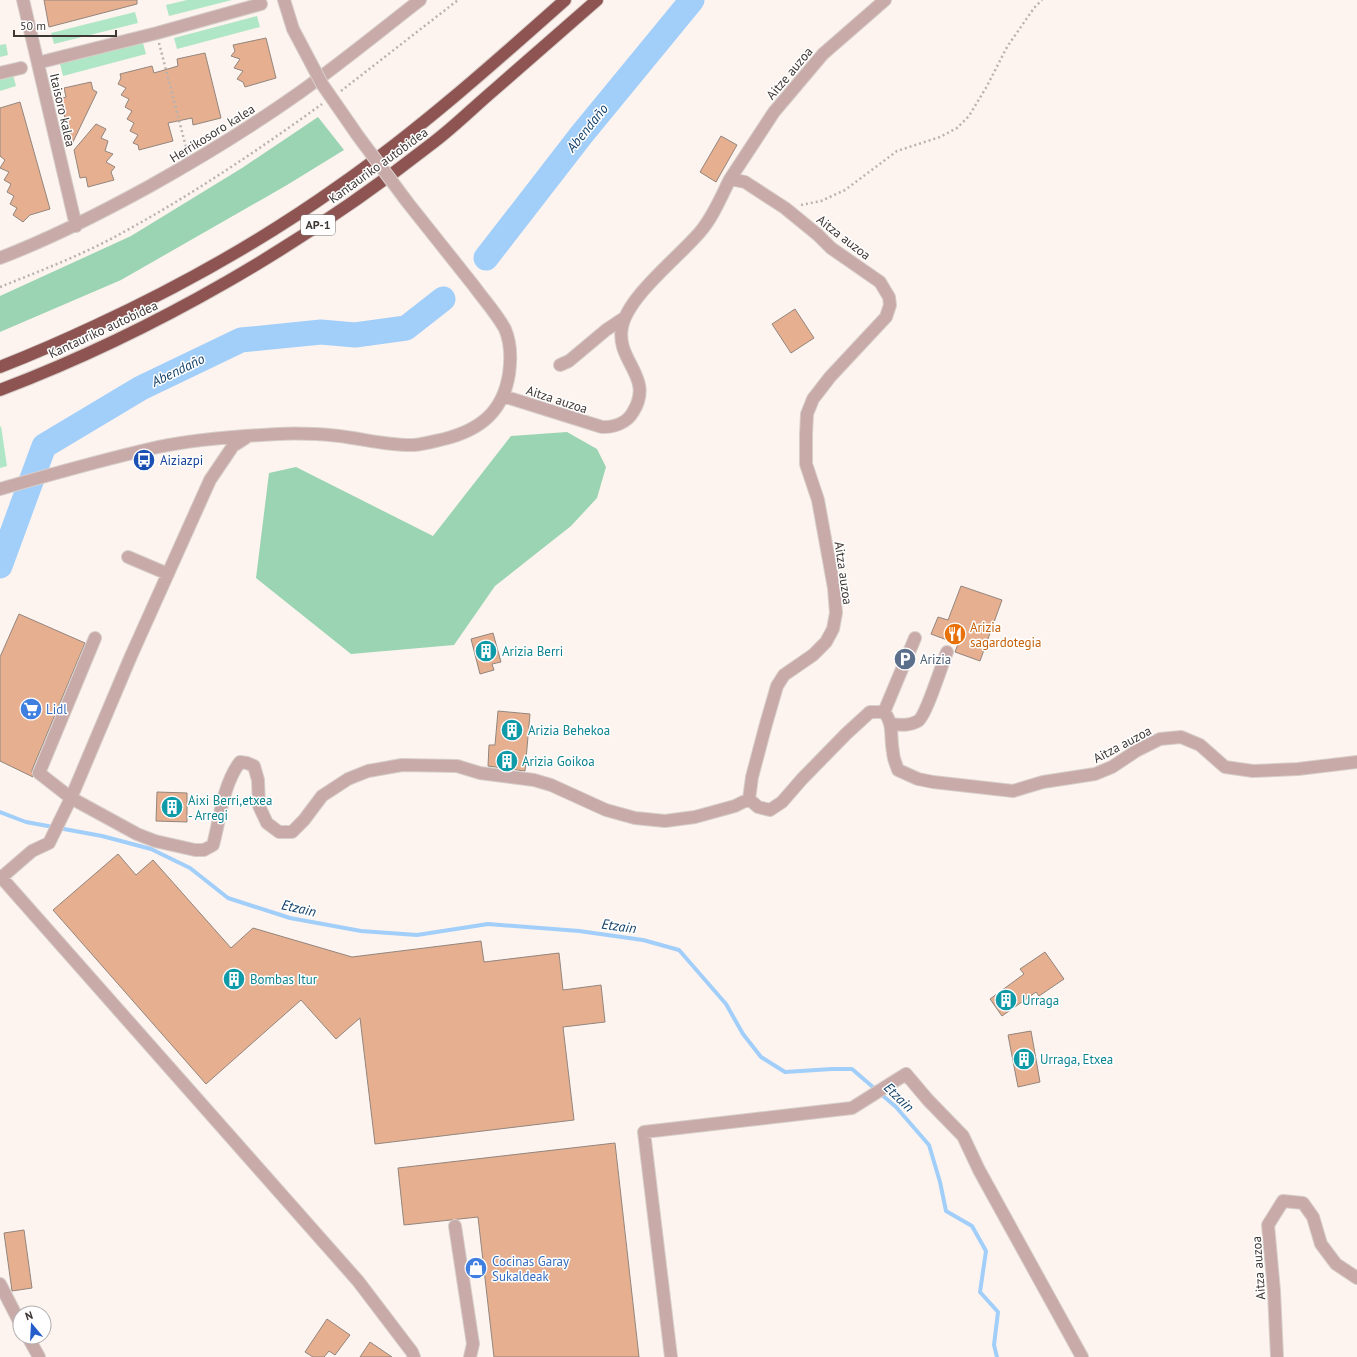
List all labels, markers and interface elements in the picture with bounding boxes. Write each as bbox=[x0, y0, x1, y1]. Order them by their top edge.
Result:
scale bar bbox=[14, 12, 116, 38]
text: 50 m bbox=[20, 18, 46, 33]
street label: Aitze auzoa bbox=[762, 43, 816, 103]
street label: Itaisoro kalea bbox=[46, 72, 79, 149]
street label: Herrikosoro kalea bbox=[166, 100, 258, 166]
water label: Abendaño bbox=[561, 100, 612, 157]
street label: Kantauriko autobidea bbox=[325, 124, 431, 207]
street label: Aitza auzoa bbox=[813, 211, 874, 264]
road number: AP-1 bbox=[301, 215, 335, 235]
street label: Kantauriko autobidea bbox=[46, 297, 161, 362]
water label: Abendaño bbox=[147, 349, 208, 391]
street label: Aitza auzoa bbox=[524, 382, 590, 417]
bus stop icon: Aiziazpi bbox=[131, 447, 157, 473]
place label: Aiziazpi bbox=[160, 452, 203, 469]
street label: Aitza auzoa bbox=[831, 540, 856, 606]
place label: Arizia sagardotegia bbox=[970, 619, 1041, 651]
restaurant icon: Arizia sagardotegia bbox=[942, 621, 968, 647]
building icon: Arizia Berri bbox=[473, 638, 499, 664]
place label: Arizia Berri bbox=[502, 643, 563, 660]
parking icon: Arizia bbox=[892, 646, 918, 672]
place label: Arizia bbox=[920, 651, 951, 668]
supermarket icon: Lidl bbox=[18, 696, 44, 722]
place label: Lidl bbox=[46, 701, 67, 718]
building icon: Arizia Behekoa bbox=[499, 717, 525, 743]
place label: Arizia Behekoa bbox=[528, 722, 610, 739]
street label: Aitza auzoa bbox=[1090, 722, 1154, 767]
building icon: Arizia Goikoa bbox=[494, 748, 520, 774]
place label: Arizia Goikoa bbox=[522, 753, 595, 770]
place label: Aixi Berri,etxea - Arregi bbox=[188, 792, 272, 824]
building icon: Aixi Berri,etxea - Arregi bbox=[159, 794, 185, 820]
water label: Etzain bbox=[280, 895, 318, 921]
water label: Etzain bbox=[600, 915, 638, 937]
building icon: Bombas Itur bbox=[221, 966, 247, 992]
place label: Bombas Itur bbox=[250, 971, 318, 988]
building icon: Urraga bbox=[993, 987, 1019, 1013]
place label: Urraga bbox=[1022, 992, 1059, 1009]
building icon: Urraga, Etxea bbox=[1011, 1046, 1037, 1072]
place label: Urraga, Etxea bbox=[1040, 1051, 1113, 1068]
water label: Etzain bbox=[880, 1078, 918, 1116]
street label: Aitza auzoa bbox=[1248, 1236, 1269, 1300]
place label: Cocinas Garay Sukaldeak bbox=[492, 1253, 569, 1285]
shop icon: Cocinas Garay Sukaldeak bbox=[463, 1255, 489, 1281]
north arrow bbox=[12, 1305, 52, 1345]
text: N bbox=[23, 1308, 35, 1323]

